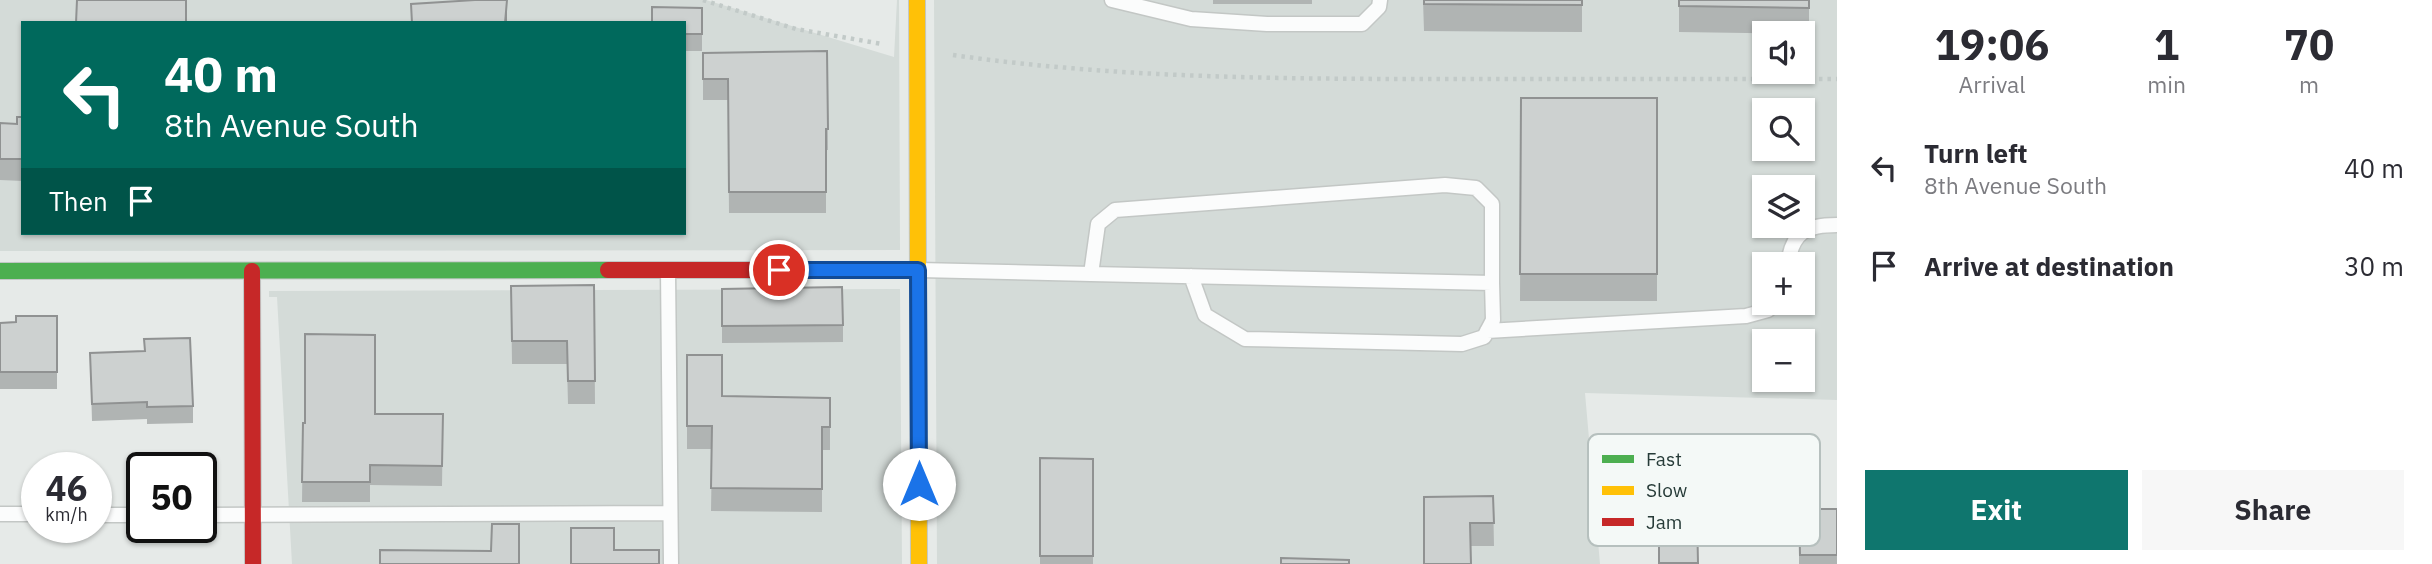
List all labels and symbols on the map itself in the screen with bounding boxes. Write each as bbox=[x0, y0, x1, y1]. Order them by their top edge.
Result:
pin bbox=[749, 240, 809, 300]
legend bbox=[1588, 434, 1820, 546]
position arrow bbox=[882, 447, 956, 521]
text: Fast bbox=[1646, 447, 1682, 471]
speed limit sign: 50 bbox=[126, 452, 217, 543]
text: Slow bbox=[1646, 478, 1687, 502]
text: Jam bbox=[1646, 510, 1682, 534]

